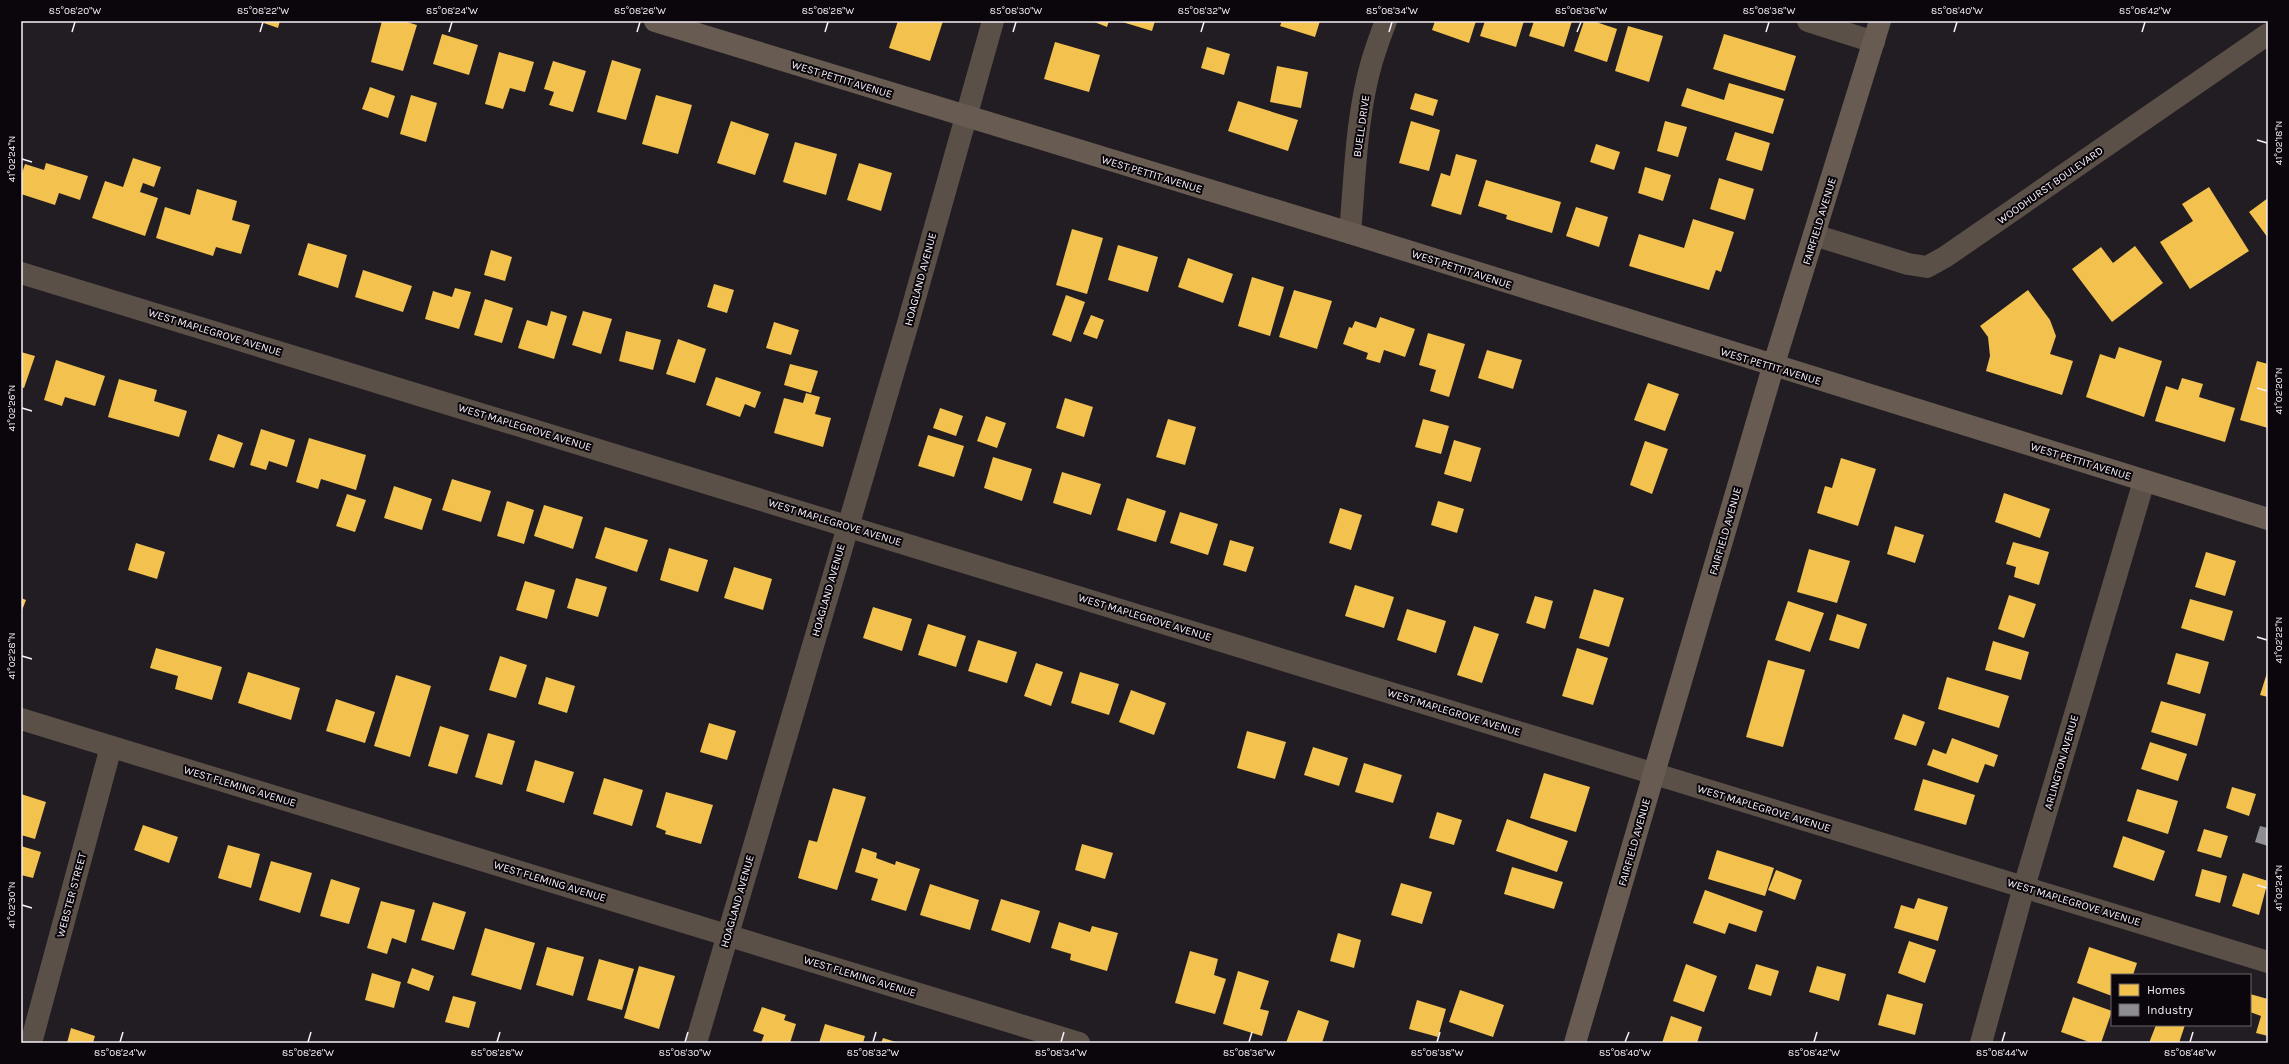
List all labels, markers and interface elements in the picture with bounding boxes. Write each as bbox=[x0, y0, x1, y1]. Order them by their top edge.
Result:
text: 85°08'20"W bbox=[49, 5, 101, 17]
text: 85°08'22"W bbox=[237, 5, 289, 17]
text: 85°08'24"W bbox=[426, 5, 478, 17]
text: 85°08'26"W bbox=[614, 5, 666, 17]
text: 85°08'28"W bbox=[802, 5, 854, 17]
text: 85°08'30"W bbox=[990, 5, 1042, 17]
text: 85°08'32"W bbox=[1178, 5, 1230, 17]
text: 85°08'34"W bbox=[1366, 5, 1418, 17]
text: 85°08'36"W bbox=[1555, 5, 1607, 17]
text: 85°08'38"W bbox=[1743, 5, 1795, 17]
text: 85°08'40"W bbox=[1931, 5, 1983, 17]
text: 85°08'42"W bbox=[2119, 5, 2171, 17]
street label: WEST PETTIT AVENUE bbox=[790, 58, 894, 101]
street label: BUELL DRIVE bbox=[1351, 94, 1372, 158]
text: 41°02'18"N bbox=[2273, 121, 2285, 165]
text: 41°02'24"N bbox=[6, 136, 18, 182]
street label: WOODHURST BOULEVARD bbox=[1995, 144, 2106, 227]
street label: WEST PETTIT AVENUE bbox=[1100, 153, 1204, 196]
street label: FAIRFIELD AVENUE bbox=[1800, 176, 1839, 266]
street label: HOAGLAND AVENUE bbox=[902, 231, 939, 327]
street label: WEST PETTIT AVENUE bbox=[1410, 247, 1514, 292]
street label: WEST MAPLEGROVE AVENUE bbox=[147, 306, 283, 359]
street label: WEST PETTIT AVENUE bbox=[1719, 345, 1823, 388]
text: 41°02'20"N bbox=[2273, 368, 2285, 415]
text: 41°02'26"N bbox=[6, 385, 18, 431]
street label: WEST MAPLEGROVE AVENUE bbox=[457, 401, 593, 454]
street label: WEST PETTIT AVENUE bbox=[2029, 440, 2133, 483]
street label: FAIRFIELD AVENUE bbox=[1707, 486, 1744, 576]
street label: WEST MAPLEGROVE AVENUE bbox=[767, 496, 903, 549]
street label: HOAGLAND AVENUE bbox=[809, 542, 848, 638]
street label: WEST MAPLEGROVE AVENUE bbox=[1077, 591, 1213, 644]
text: 41°02'22"N bbox=[2273, 617, 2285, 663]
text: 41°02'28"N bbox=[6, 632, 18, 680]
street label: WEST MAPLEGROVE AVENUE bbox=[1386, 686, 1522, 739]
street label: ARLINGTON AVENUE bbox=[2042, 713, 2081, 811]
street label: WEST FLEMING AVENUE bbox=[182, 763, 298, 810]
street label: WEST MAPLEGROVE AVENUE bbox=[1696, 782, 1832, 835]
street label: FAIRFIELD AVENUE bbox=[1616, 797, 1653, 887]
street label: WEBSTER STREET bbox=[54, 851, 89, 939]
street label: HOAGLAND AVENUE bbox=[718, 853, 757, 949]
street label: WEST FLEMING AVENUE bbox=[492, 858, 608, 905]
text: 41°02'24"N bbox=[2273, 865, 2285, 911]
street label: WEST MAPLEGROVE AVENUE bbox=[2006, 876, 2142, 929]
text: 41°02'30"N bbox=[6, 881, 18, 929]
street label: WEST FLEMING AVENUE bbox=[802, 953, 918, 1000]
legend bbox=[2111, 974, 2251, 1026]
text: Homes bbox=[2147, 983, 2185, 997]
text: Industry bbox=[2147, 1003, 2193, 1017]
text: 85°08'24"W bbox=[94, 1047, 146, 1059]
text: 85°08'26"W bbox=[282, 1047, 334, 1059]
text: 85°08'28"W bbox=[471, 1047, 523, 1059]
text: 85°08'30"W bbox=[659, 1047, 711, 1059]
text: 85°08'32"W bbox=[847, 1047, 899, 1059]
text: 85°08'34"W bbox=[1035, 1047, 1087, 1059]
text: 85°08'36"W bbox=[1223, 1047, 1275, 1059]
text: 85°08'38"W bbox=[1411, 1047, 1463, 1059]
text: 85°08'40"W bbox=[1599, 1047, 1651, 1059]
text: 85°08'42"W bbox=[1788, 1047, 1840, 1059]
text: 85°08'44"W bbox=[1976, 1047, 2028, 1059]
text: 85°08'46"W bbox=[2164, 1047, 2216, 1059]

